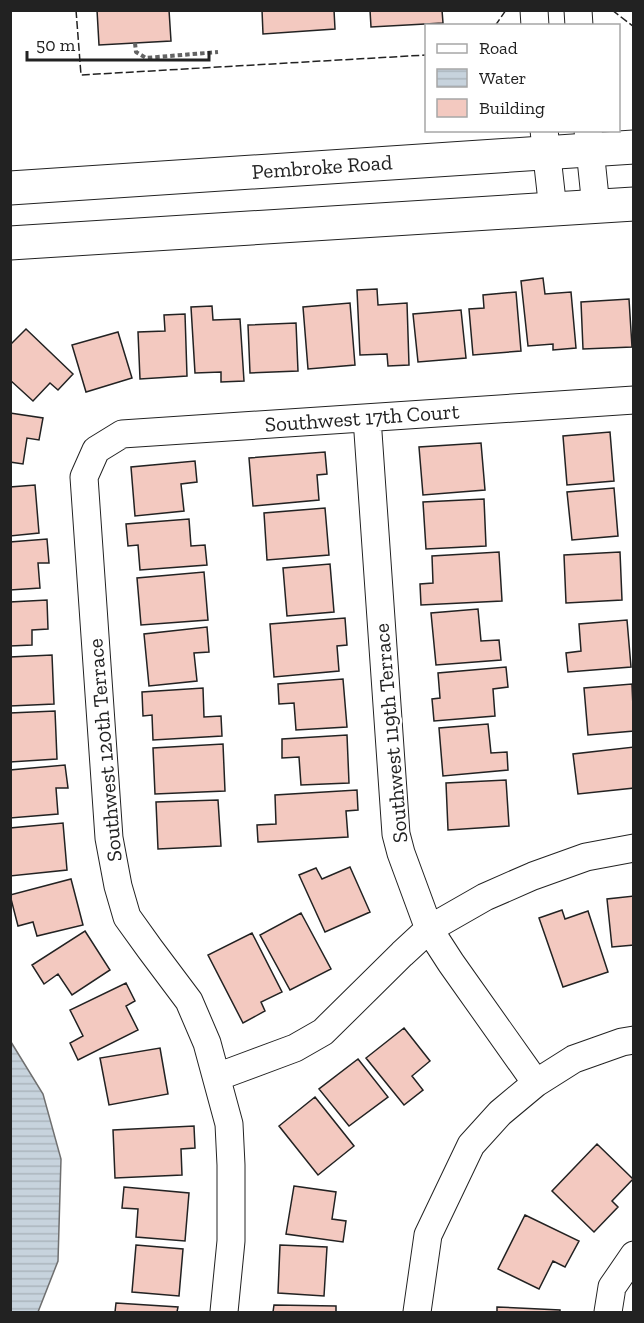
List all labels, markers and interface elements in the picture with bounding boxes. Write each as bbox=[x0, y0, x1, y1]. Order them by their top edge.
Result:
scale bar bbox=[27, 24, 208, 62]
legend bbox=[425, 24, 620, 132]
text: 50 m bbox=[36, 34, 76, 56]
text: Road bbox=[479, 37, 518, 59]
text: Water bbox=[479, 67, 526, 89]
text: Building bbox=[479, 97, 545, 119]
street label: Pembroke Road bbox=[251, 149, 394, 184]
street label: Southwest 17th Court bbox=[264, 398, 460, 437]
street label: Southwest 119th Terrace bbox=[368, 622, 413, 844]
street label: Southwest 120th Terrace bbox=[82, 637, 127, 863]

